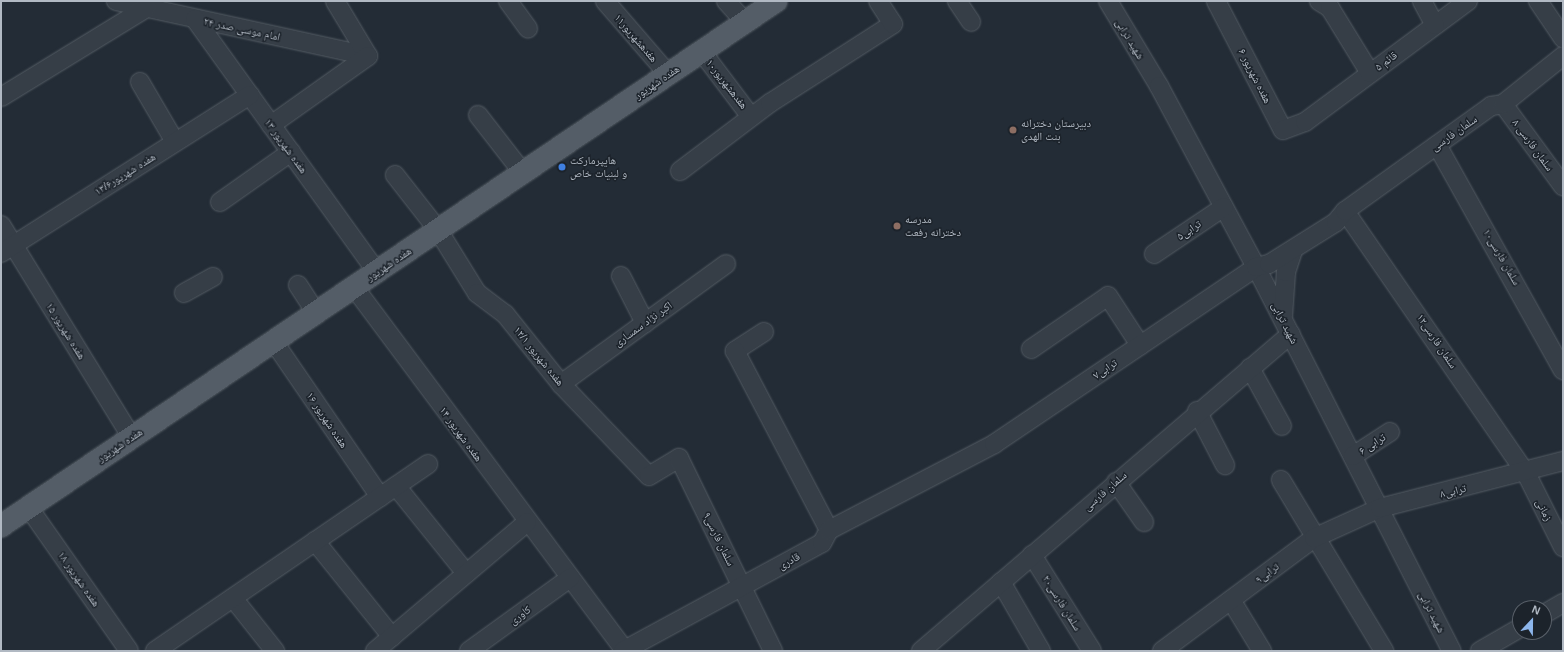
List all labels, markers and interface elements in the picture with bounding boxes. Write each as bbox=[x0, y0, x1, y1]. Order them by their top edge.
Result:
street label: هفدهشهریور۱۱ bbox=[611, 11, 661, 65]
street label: امام موسی صدر ۲۴ bbox=[203, 14, 281, 44]
street label: شهید ترابی bbox=[1113, 16, 1147, 62]
street label: هفده شهریور ۶ bbox=[1236, 46, 1274, 106]
street label: قائم ۵ bbox=[1372, 48, 1400, 74]
street label: هفدهشهریور۱۰ bbox=[703, 56, 751, 112]
street label: هفده شهریور bbox=[632, 62, 682, 102]
street label: سلمان فارسی bbox=[1428, 112, 1480, 154]
street label: هفده شهریور ۱۳ bbox=[262, 116, 310, 176]
street label: سلمان فارسی ۸ bbox=[1510, 116, 1556, 174]
place label: دبیرستان دخترانه بنت الهدی bbox=[1021, 117, 1091, 143]
marker: دبیرستان دخترانه بنت الهدی bbox=[1008, 125, 1018, 135]
street label: هفده شهریور۱۳/۶ bbox=[92, 150, 158, 198]
place label: هایپرمارکت و لبنیات خاص bbox=[570, 154, 627, 180]
marker: هایپرمارکت و لبنیات خاص bbox=[557, 162, 567, 172]
place label: مدرسه دخترانه رفعت bbox=[905, 213, 961, 239]
street label: ترابی۵ bbox=[1174, 217, 1204, 243]
marker: مدرسه دخترانه رفعت bbox=[892, 221, 902, 231]
street label: سلمان فارسی۱۰ bbox=[1481, 226, 1523, 288]
street label: هفده شهریور bbox=[364, 244, 414, 284]
street label: اکبر نژاد سمساری bbox=[611, 299, 675, 349]
street label: هفده شهریور ۱۵ bbox=[43, 300, 89, 362]
street label: شهید ترابی bbox=[1269, 300, 1301, 346]
street label: سلمان فارسی۱۲ bbox=[1414, 311, 1460, 371]
street label: هفده شهریور ۱۲/۱ bbox=[511, 324, 567, 388]
street label: ترابی۷ bbox=[1090, 356, 1120, 382]
street label: هفده شهریور ۱۶ bbox=[303, 390, 351, 450]
street label: هفده شهریور ۱۴ bbox=[437, 404, 485, 464]
street label: هفده شهریور bbox=[95, 425, 145, 465]
street label: ترابی ۶ bbox=[1356, 430, 1388, 458]
street label: سلمان فارسی bbox=[1081, 469, 1129, 513]
street label: ترابی۸ bbox=[1439, 481, 1467, 501]
street label: زمانی bbox=[1533, 497, 1555, 523]
street label: سلمان فارسی۹ bbox=[700, 510, 738, 568]
street label: هفده شهریور ۱۸ bbox=[55, 549, 103, 609]
street label: قادری bbox=[776, 550, 802, 572]
street label: ترابی۹ bbox=[1253, 560, 1281, 586]
street label: سلمان فارسی۲۰ bbox=[1040, 573, 1084, 633]
street label: شهید ترابی bbox=[1416, 589, 1448, 635]
north arrow bbox=[1512, 600, 1552, 640]
street label: کاوری bbox=[507, 603, 533, 627]
text: N bbox=[1530, 603, 1542, 617]

